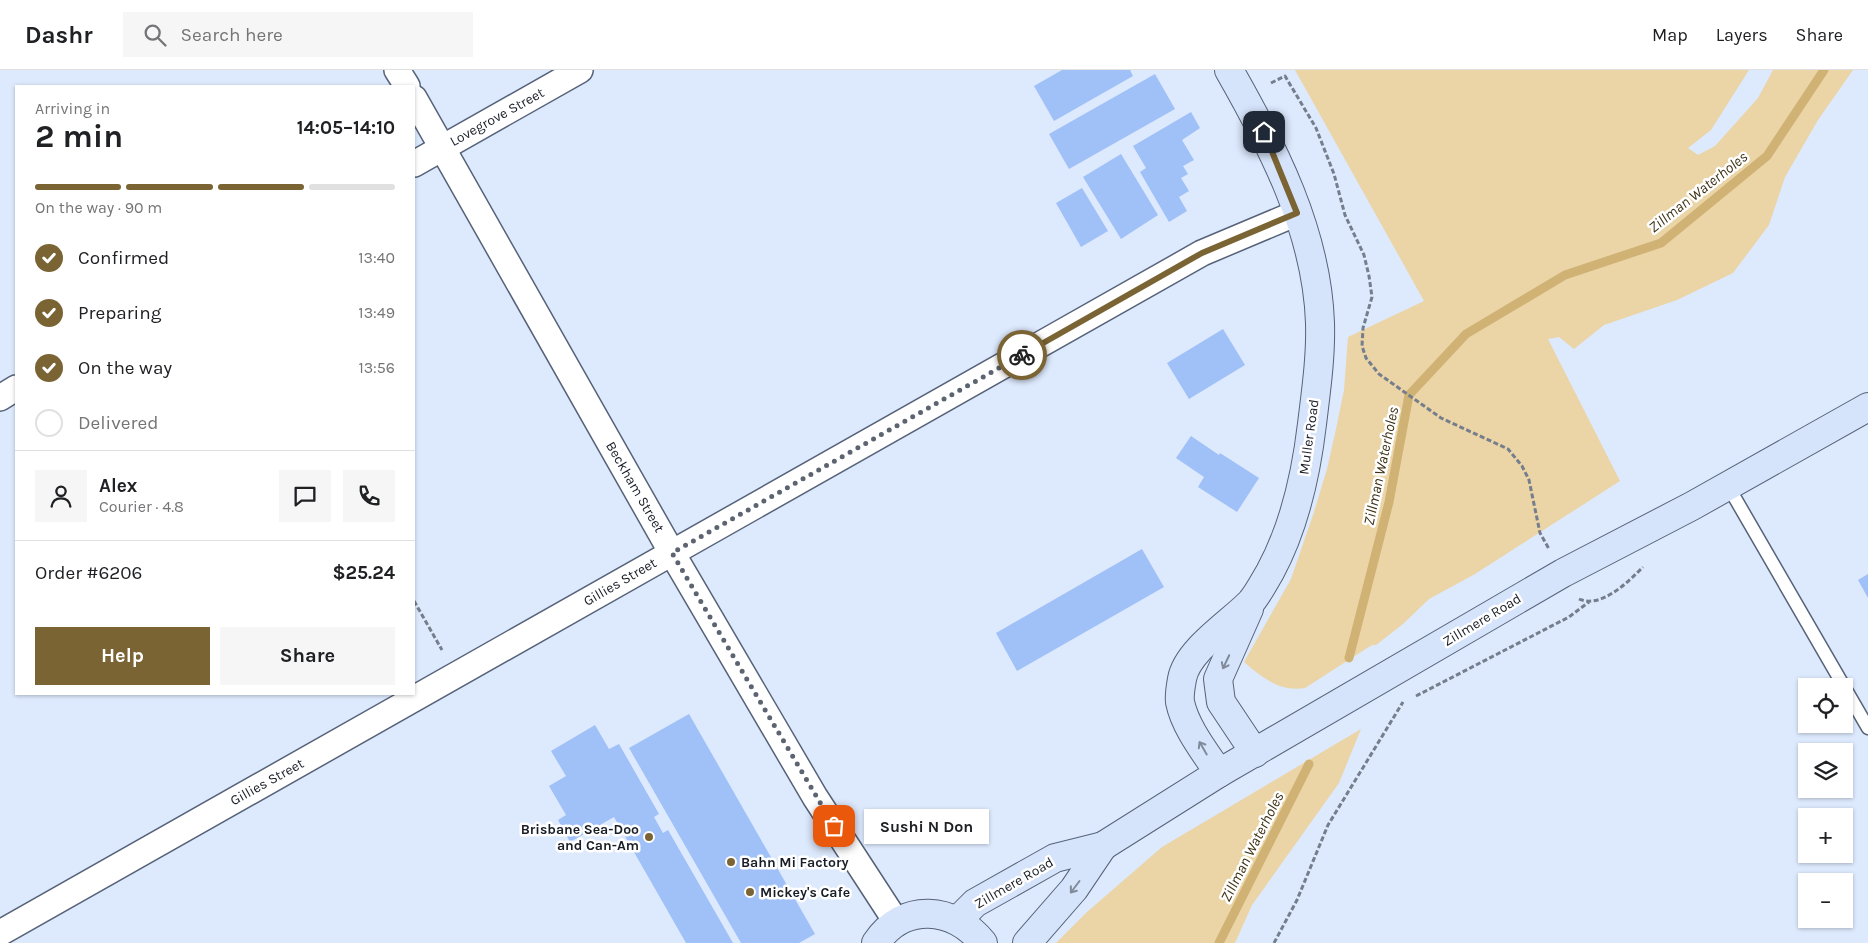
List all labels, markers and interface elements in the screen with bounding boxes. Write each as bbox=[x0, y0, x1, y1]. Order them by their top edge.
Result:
search box bbox=[123, 12, 473, 57]
text: Dashr bbox=[25, 21, 93, 49]
icon: search bbox=[141, 21, 169, 49]
text: Search here bbox=[181, 24, 283, 46]
text: Map bbox=[1652, 24, 1688, 46]
text: Layers bbox=[1716, 24, 1768, 46]
text: Share bbox=[1796, 24, 1843, 46]
street label: Lovegrove Street bbox=[447, 84, 547, 150]
text: Arriving in bbox=[35, 99, 110, 118]
pin bbox=[1243, 111, 1285, 153]
text: 14:05–14:10 bbox=[297, 117, 395, 139]
text: 2 min bbox=[35, 118, 123, 155]
icon: home bbox=[1250, 118, 1278, 146]
water label: Zillman Waterholes bbox=[1645, 148, 1751, 236]
text: On the way · 90 m bbox=[35, 198, 162, 217]
icon: check bbox=[35, 244, 63, 272]
text: Confirmed bbox=[78, 247, 169, 269]
text: 13:40 bbox=[358, 248, 395, 267]
icon: check bbox=[35, 299, 63, 327]
text: Preparing bbox=[78, 302, 161, 324]
text: 13:49 bbox=[358, 303, 395, 322]
courier bbox=[997, 330, 1047, 380]
icon: bike bbox=[1008, 341, 1036, 369]
icon: check bbox=[35, 354, 63, 382]
text: On the way bbox=[78, 357, 172, 379]
text: 13:56 bbox=[358, 358, 395, 377]
street label: Muller Road bbox=[1295, 398, 1323, 476]
water label: Zillman Waterholes bbox=[1360, 405, 1402, 527]
text: Delivered bbox=[78, 412, 158, 434]
street label: Beckham Street bbox=[602, 439, 668, 535]
button: person bbox=[35, 470, 87, 522]
button: chat bbox=[279, 470, 331, 522]
button: phone bbox=[343, 470, 395, 522]
text: Alex bbox=[99, 475, 137, 497]
text: Courier · 4.8 bbox=[99, 497, 184, 516]
street label: Gillies Street bbox=[580, 554, 660, 610]
text: Order #6206 bbox=[35, 562, 142, 584]
text: $25.24 bbox=[332, 562, 395, 584]
street label: Zillmere Road bbox=[1440, 590, 1524, 650]
button: Help bbox=[35, 627, 210, 685]
button: Share bbox=[220, 627, 395, 685]
one-way arrow bbox=[1221, 654, 1231, 669]
map controls bbox=[1798, 678, 1853, 928]
button: locate bbox=[1798, 678, 1853, 733]
one-way arrow bbox=[1197, 742, 1207, 756]
button: layers bbox=[1798, 743, 1853, 798]
street label: Gillies Street bbox=[227, 755, 307, 809]
water label: Zillman Waterholes bbox=[1217, 789, 1287, 905]
pin bbox=[813, 805, 855, 847]
callout: Sushi N Don bbox=[864, 808, 989, 844]
button: + bbox=[1798, 808, 1853, 863]
icon: bag bbox=[820, 812, 848, 840]
text: Sushi N Don bbox=[880, 817, 973, 836]
place label: Brisbane Sea-Doo and Can-Am bbox=[521, 821, 639, 854]
marker: Brisbane Sea-Doo and Can-Am bbox=[643, 831, 655, 843]
place label: Bahn Mi Factory bbox=[741, 854, 849, 871]
street label: Zillmere Road bbox=[971, 854, 1057, 912]
marker: Bahn Mi Factory bbox=[725, 856, 737, 868]
button: − bbox=[1798, 873, 1853, 928]
one-way arrow bbox=[1070, 880, 1081, 893]
place label: Mickey's Cafe bbox=[760, 884, 850, 901]
marker: Mickey's Cafe bbox=[744, 886, 756, 898]

